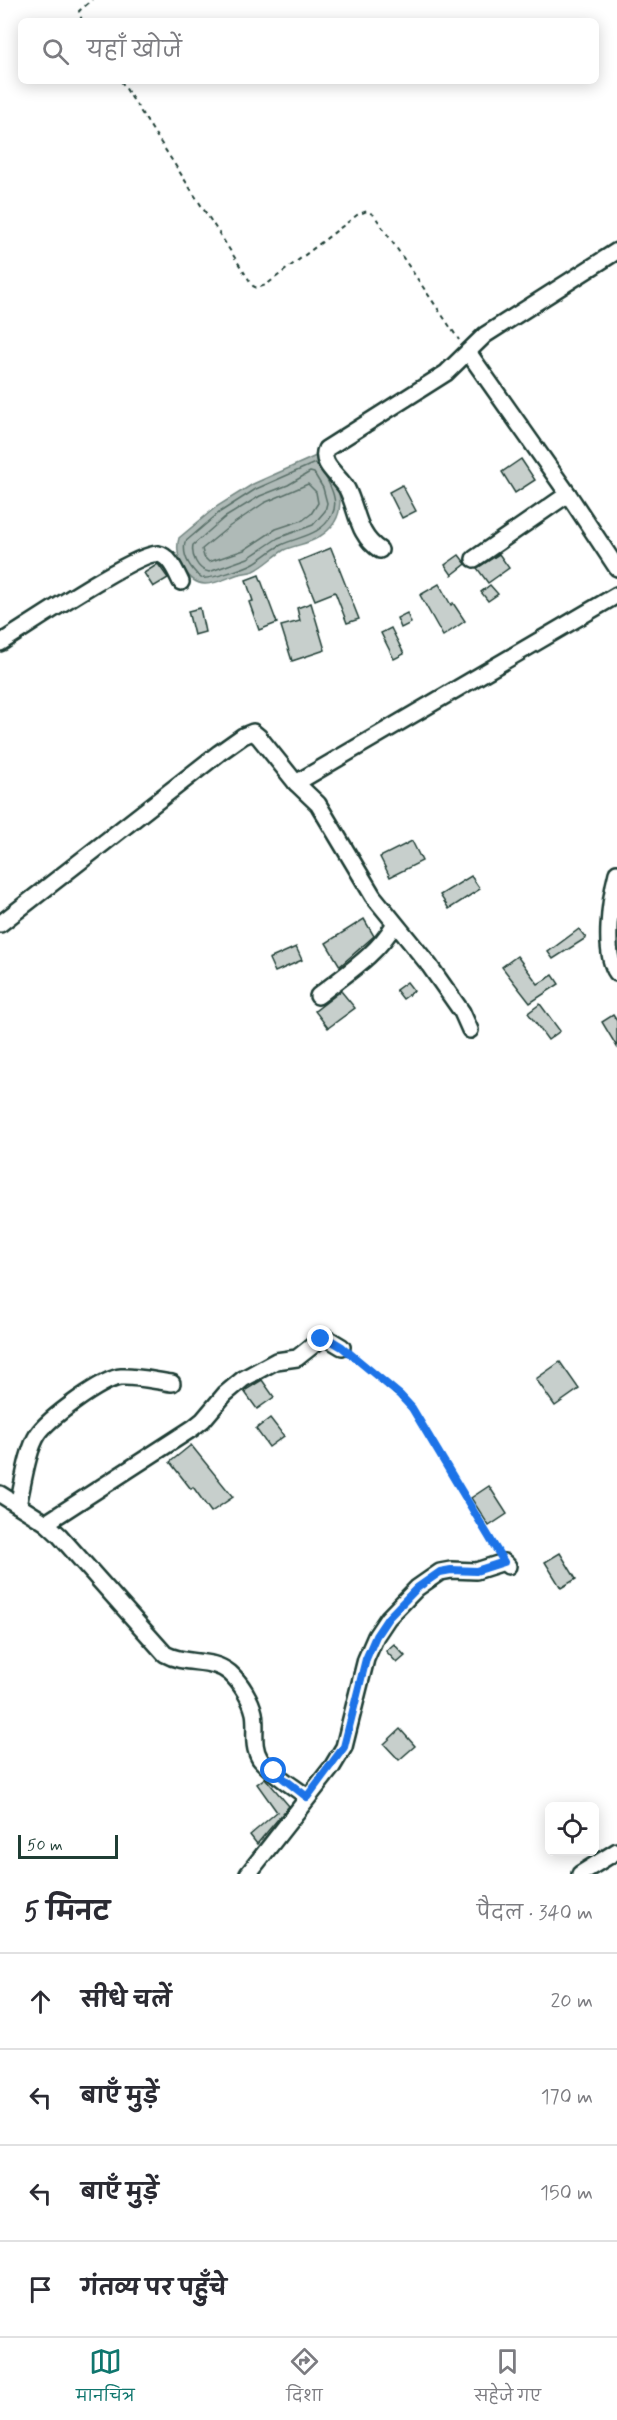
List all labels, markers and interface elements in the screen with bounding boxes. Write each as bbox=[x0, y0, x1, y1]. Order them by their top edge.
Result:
search box bbox=[18, 18, 599, 84]
icon: search bbox=[39, 35, 72, 68]
text: यहाँ खोजें bbox=[87, 37, 182, 65]
route end bbox=[307, 1325, 333, 1351]
route start bbox=[260, 1757, 286, 1783]
map controls bbox=[545, 1802, 599, 1856]
button: locate bbox=[545, 1802, 599, 1856]
scale bar bbox=[18, 1832, 118, 1860]
text: 50 m bbox=[27, 1835, 63, 1856]
text: 5 मिनट bbox=[24, 1896, 110, 1930]
text: पैदल · 340 m bbox=[477, 1900, 593, 1927]
icon: ahead bbox=[24, 1985, 57, 2018]
text: सीधे चलें bbox=[81, 1987, 171, 2015]
text: 20 m bbox=[550, 1988, 593, 2015]
icon: left bbox=[24, 2081, 57, 2114]
text: बाएँ मुड़ें bbox=[81, 2083, 159, 2111]
text: 170 m bbox=[541, 2084, 593, 2111]
icon: left bbox=[24, 2177, 57, 2210]
text: बाएँ मुड़ें bbox=[81, 2179, 159, 2207]
text: 150 m bbox=[540, 2180, 593, 2207]
icon: arrive bbox=[24, 2273, 57, 2306]
text: गंतव्य पर पहुँचे bbox=[81, 2275, 227, 2303]
tab: मानचित्र bbox=[76, 2345, 135, 2413]
tab: दिशा bbox=[286, 2345, 323, 2413]
tab: सहेजे गए bbox=[474, 2345, 541, 2413]

